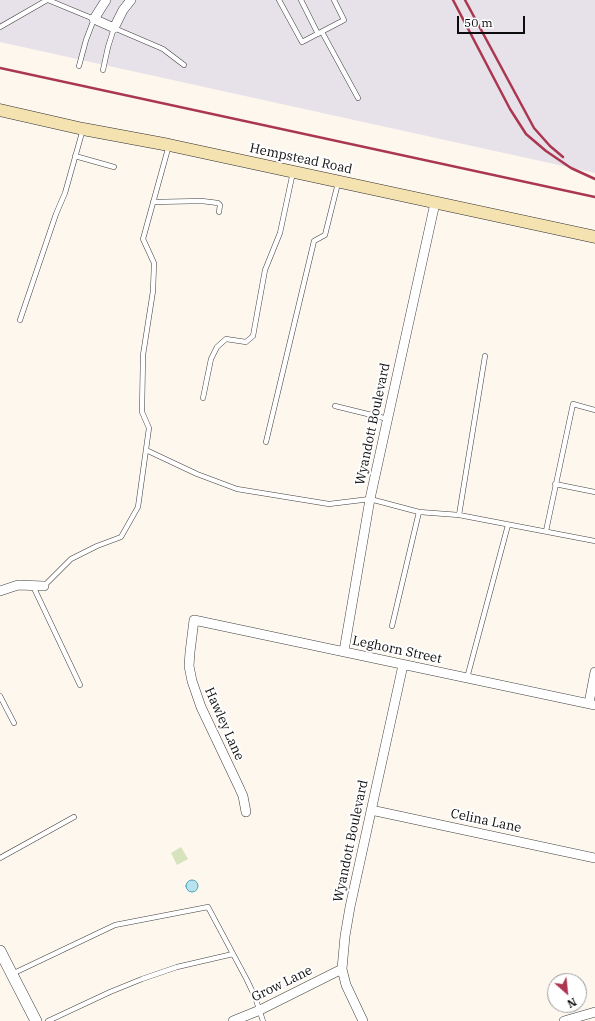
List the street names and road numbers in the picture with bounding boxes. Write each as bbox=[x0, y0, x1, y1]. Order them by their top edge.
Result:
street label: Hempstead Road bbox=[248, 141, 354, 177]
street label: Wyandott Boulevard bbox=[352, 361, 394, 487]
street label: Leghorn Street bbox=[351, 633, 443, 667]
street label: Hawley Lane bbox=[201, 685, 247, 763]
street label: Wyandott Boulevard bbox=[330, 778, 372, 904]
street label: Celina Lane bbox=[449, 806, 523, 836]
street label: Grow Lane bbox=[249, 963, 315, 1005]

